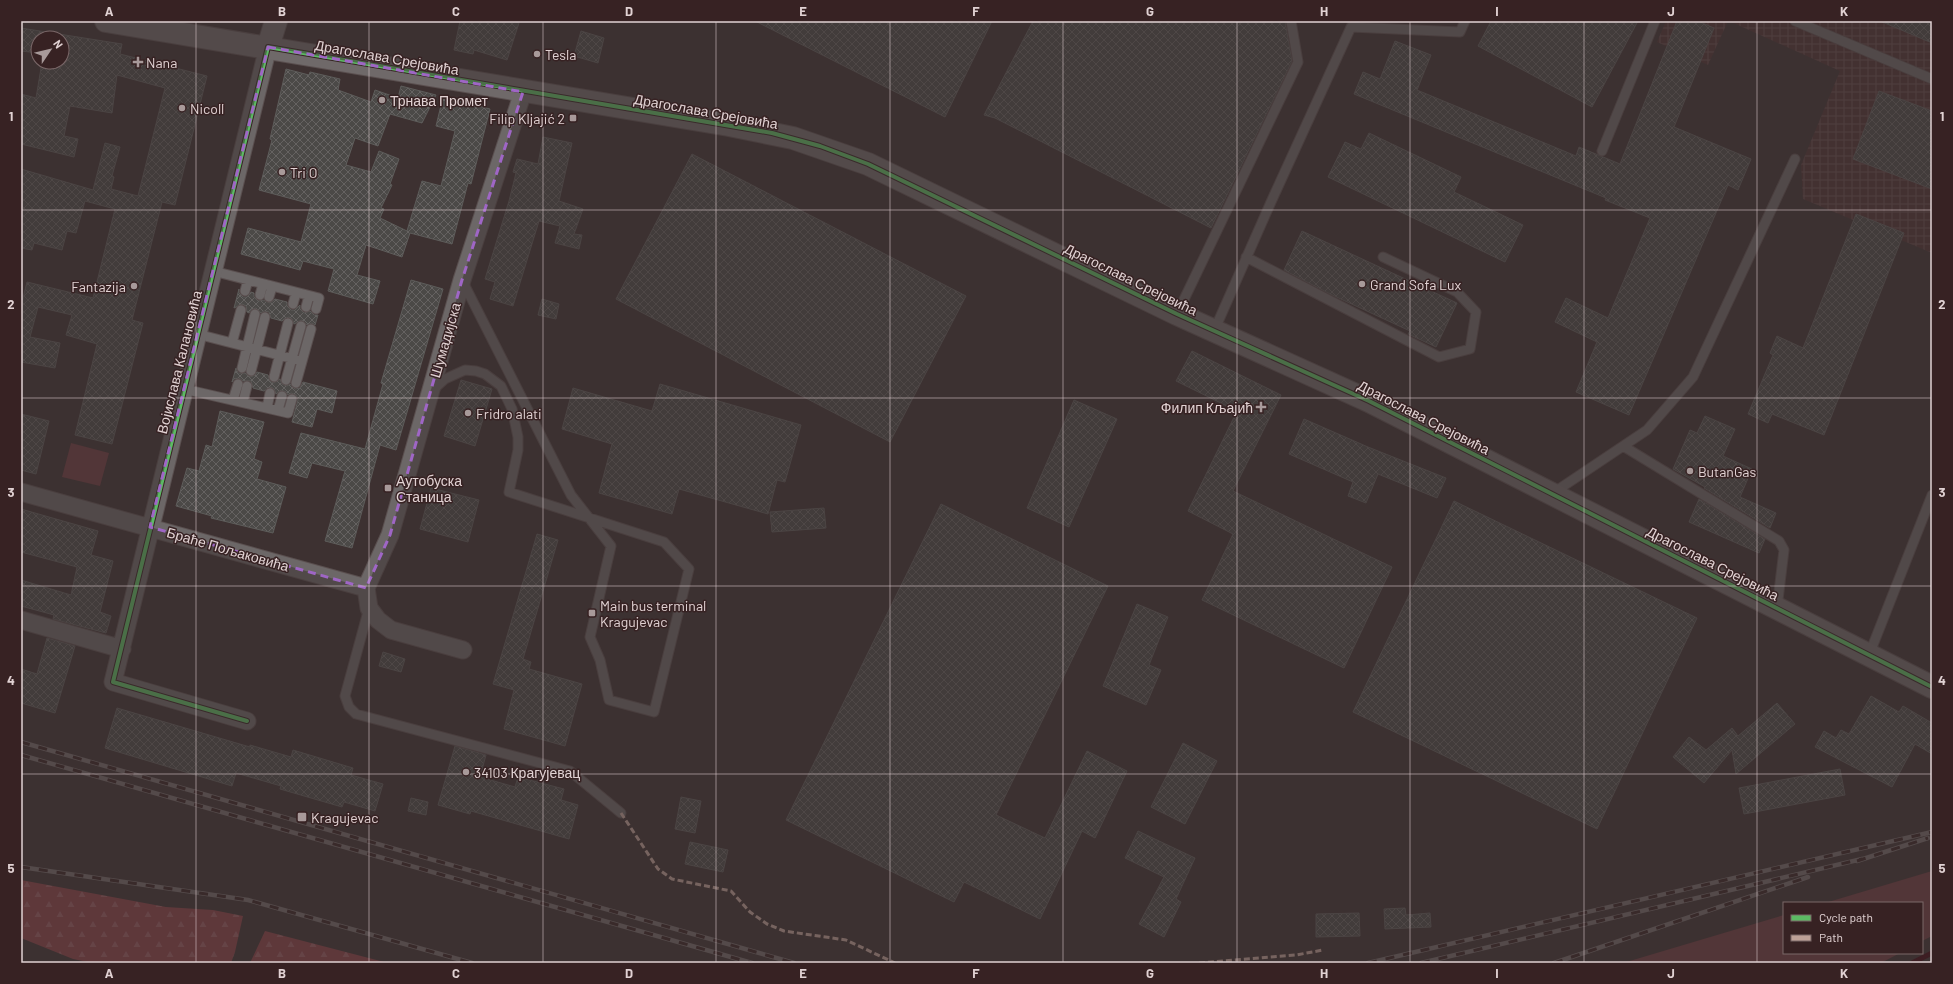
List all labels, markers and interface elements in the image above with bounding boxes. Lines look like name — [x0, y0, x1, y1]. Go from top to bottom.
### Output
text: A — [105, 3, 114, 19]
text: B — [278, 3, 286, 19]
text: C — [452, 3, 460, 19]
text: D — [625, 3, 633, 19]
text: E — [799, 3, 807, 19]
text: F — [972, 3, 980, 19]
text: G — [1146, 3, 1154, 19]
text: H — [1320, 3, 1328, 19]
text: I — [1495, 3, 1499, 19]
text: J — [1667, 3, 1675, 19]
text: K — [1840, 3, 1848, 19]
north arrow — [30, 30, 70, 70]
street label: Драгослава Срејовића — [314, 36, 461, 78]
text: N — [51, 37, 66, 51]
place label: Tesla — [545, 46, 576, 63]
marker: Tesla — [532, 49, 542, 59]
place label: Nana — [146, 54, 177, 71]
marker: Nana — [133, 57, 143, 67]
street label: Драгослава Срејовића — [633, 90, 780, 132]
place label: Трнава Промет — [390, 92, 489, 109]
marker: Трнава Промет — [377, 95, 387, 105]
place label: Nicoll — [190, 100, 224, 117]
marker: Nicoll — [177, 103, 187, 113]
text: 1 — [9, 108, 13, 124]
text: 1 — [1940, 108, 1944, 124]
place label: Filip Kljajić 2 — [489, 110, 565, 127]
marker: Filip Kljajić 2 — [568, 113, 578, 123]
place label: Tri O — [290, 164, 317, 181]
marker: Tri O — [277, 167, 287, 177]
street label: Драгослава Срејовића — [1062, 239, 1200, 319]
place label: Grand Sofa Lux — [1370, 276, 1462, 293]
place label: Fantazija — [71, 278, 126, 295]
marker: Grand Sofa Lux — [1357, 279, 1367, 289]
marker: Fantazija — [129, 281, 139, 291]
street label: Војислава Калановића — [153, 288, 205, 435]
text: 2 — [7, 296, 15, 312]
text: 2 — [1938, 296, 1946, 312]
street label: Шумадијска — [426, 300, 464, 380]
street label: Драгослава Срејовића — [1355, 376, 1493, 458]
place label: Филип Кљајић — [1161, 399, 1253, 416]
marker: Филип Кљајић — [1256, 402, 1266, 412]
place label: Fridro alati — [476, 405, 542, 422]
marker: Fridro alati — [463, 408, 473, 418]
place label: ButanGas — [1698, 463, 1757, 480]
marker: ButanGas — [1685, 466, 1695, 476]
place label: Аутобуска Станица — [396, 472, 462, 505]
marker: Аутобуска Станица — [383, 483, 393, 493]
text: 3 — [7, 484, 15, 500]
text: 3 — [1938, 484, 1946, 500]
street label: Драгослава Срејовића — [1644, 522, 1782, 604]
street label: Браће Пољаковића — [165, 523, 291, 575]
place label: Main bus terminal Kragujevac — [600, 597, 706, 630]
marker: Main bus terminal Kragujevac — [587, 608, 597, 618]
text: 4 — [7, 672, 15, 688]
text: 4 — [1938, 672, 1946, 688]
place label: 34103 Крагујевац — [474, 764, 580, 781]
marker: 34103 Крагујевац — [461, 767, 471, 777]
place label: Kragujevac — [311, 809, 378, 826]
marker: Kragujevac — [296, 811, 308, 823]
text: 5 — [7, 860, 15, 876]
text: 5 — [1938, 860, 1946, 876]
legend — [1783, 902, 1923, 954]
text: Cycle path — [1819, 910, 1873, 924]
text: Path — [1819, 930, 1843, 944]
text: A — [105, 965, 114, 981]
text: B — [278, 965, 286, 981]
text: C — [452, 965, 460, 981]
text: D — [625, 965, 633, 981]
text: E — [799, 965, 807, 981]
text: F — [972, 965, 980, 981]
text: G — [1146, 965, 1154, 981]
text: H — [1320, 965, 1328, 981]
text: I — [1495, 965, 1499, 981]
text: J — [1667, 965, 1675, 981]
text: K — [1840, 965, 1848, 981]

